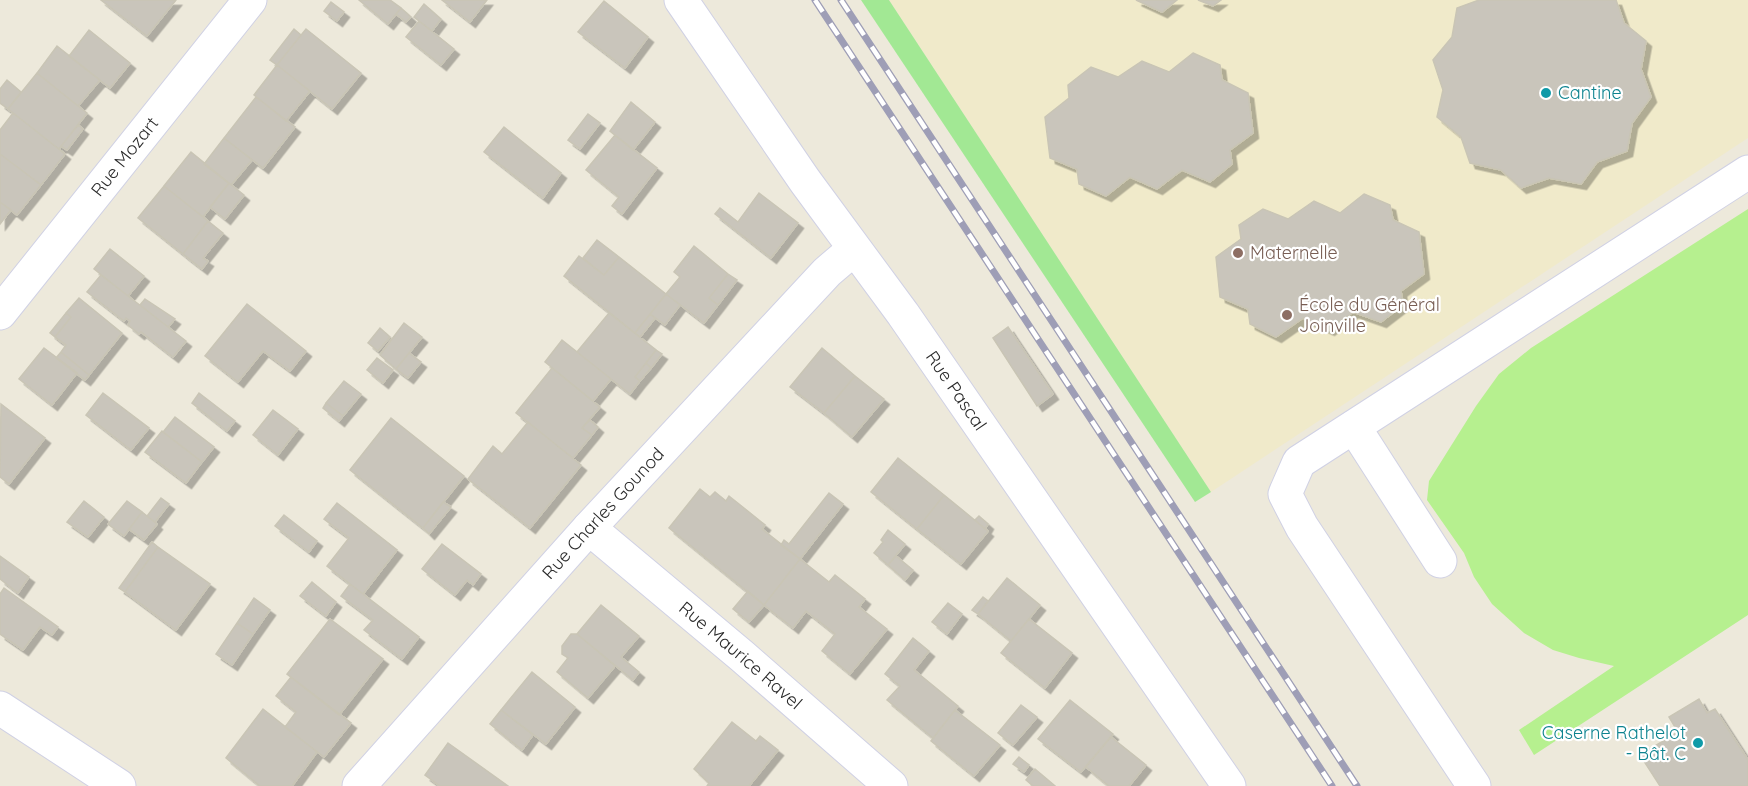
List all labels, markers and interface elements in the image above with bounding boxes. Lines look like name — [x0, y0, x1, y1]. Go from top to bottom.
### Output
place label: Cantine — [1558, 81, 1622, 104]
marker: Cantine — [1539, 86, 1553, 100]
street label: Rue Mozart — [86, 112, 163, 201]
place label: Maternelle — [1250, 241, 1338, 264]
marker: Maternelle — [1231, 246, 1245, 260]
place label: École du Général Joinville — [1299, 293, 1440, 337]
marker: École du Général Joinville — [1280, 308, 1294, 322]
street label: Rue Pascal — [921, 346, 992, 435]
street label: Rue Charles Gounod — [537, 442, 669, 584]
street label: Rue Maurice Ravel — [674, 596, 807, 714]
place label: Caserne Rathelot - Bât. C — [1542, 721, 1686, 765]
marker: Caserne Rathelot - Bât. C — [1691, 736, 1705, 750]

